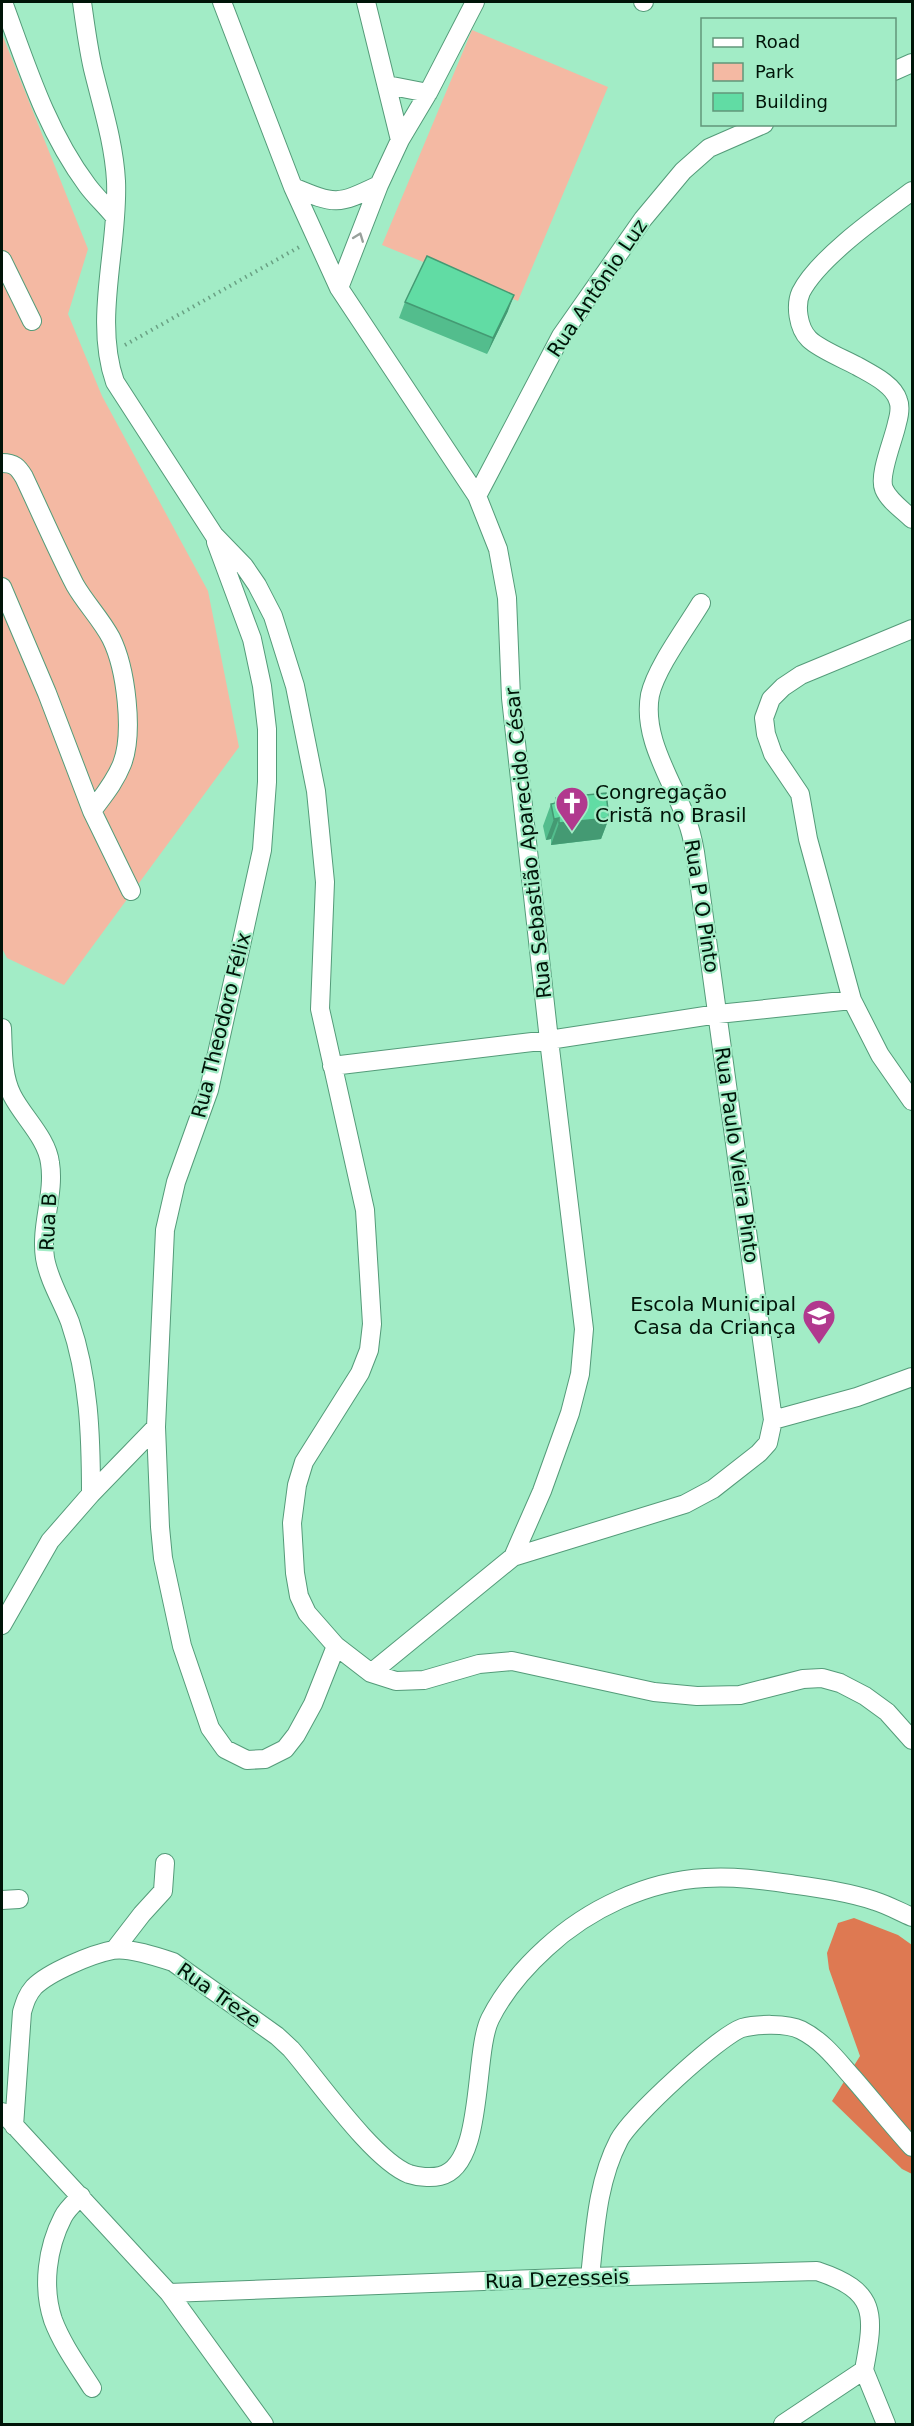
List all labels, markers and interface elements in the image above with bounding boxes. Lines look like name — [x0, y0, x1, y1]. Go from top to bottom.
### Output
legend — [701, 18, 896, 126]
text: Road — [755, 31, 800, 52]
text: Park — [755, 61, 794, 82]
text: Building — [755, 91, 828, 112]
street label: Rua Antônio Luz — [542, 214, 652, 362]
one-way arrow — [352, 232, 364, 243]
street label: Rua Sebastião Aparecido César — [500, 686, 556, 1000]
place label: Congregação Cristã no Brasil — [595, 780, 747, 827]
church icon: Congregação Cristã no Brasil — [554, 785, 590, 832]
street label: Rua P O Pinto — [680, 838, 724, 974]
street label: Rua Theodoro Félix — [186, 929, 256, 1120]
street label: Rua Paulo Vieira Pinto — [710, 1045, 764, 1265]
street label: Rua B — [34, 1192, 62, 1252]
place label: Escola Municipal Casa da Criança — [630, 1292, 796, 1339]
school or university icon: Escola Municipal Casa da Criança — [801, 1298, 837, 1345]
street label: Rua Treze — [173, 1958, 265, 2032]
street label: Rua Dezesseis — [485, 2264, 629, 2294]

